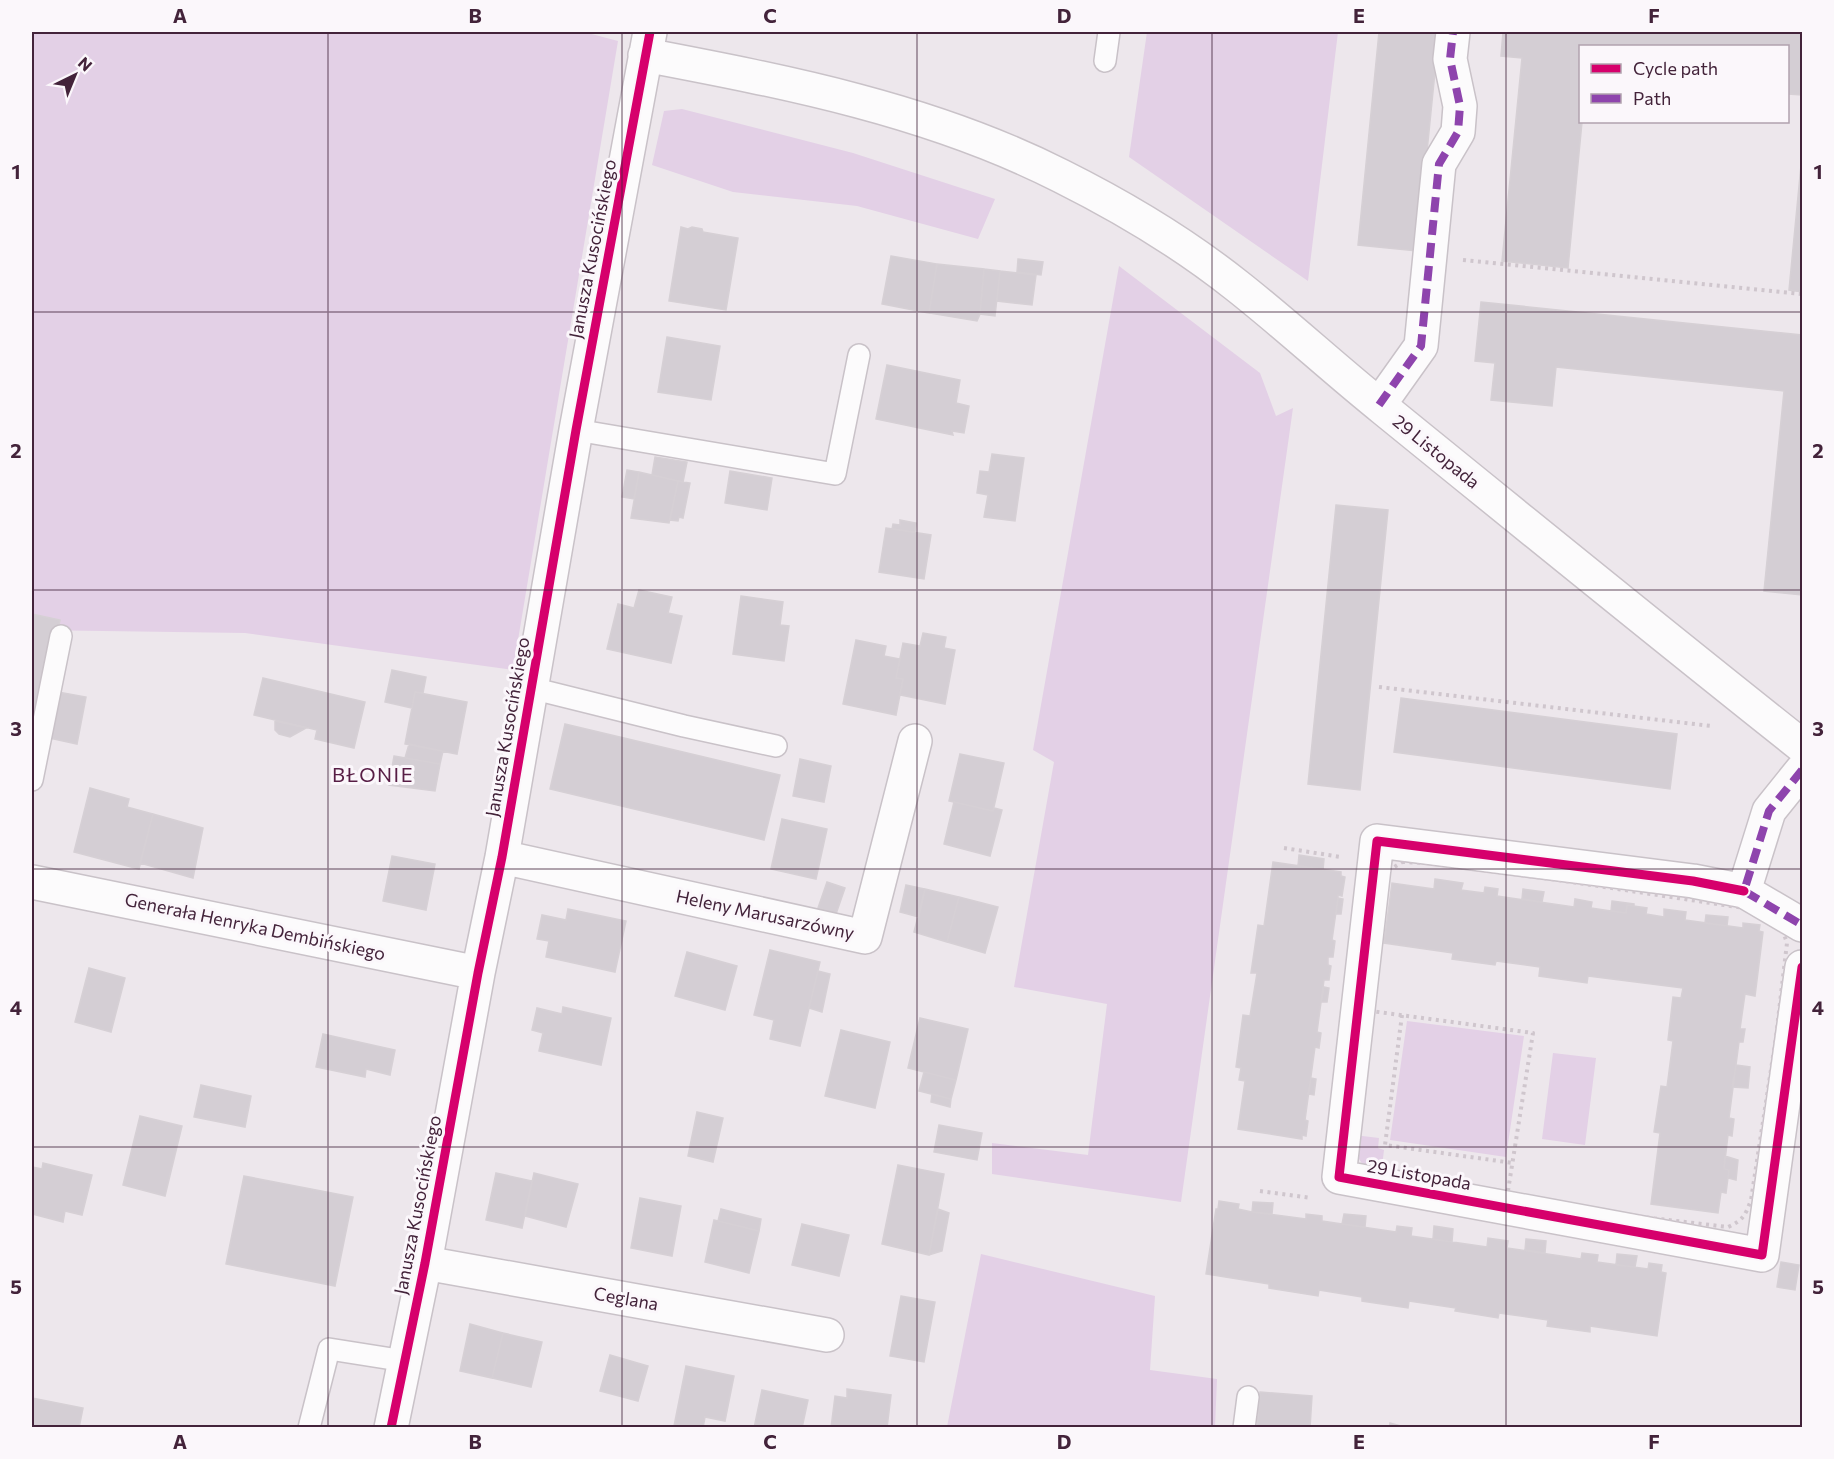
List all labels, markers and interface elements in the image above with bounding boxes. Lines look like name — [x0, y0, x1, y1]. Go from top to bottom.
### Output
text: A — [173, 3, 187, 27]
text: B — [468, 3, 482, 27]
text: C — [763, 3, 777, 27]
text: D — [1057, 3, 1071, 27]
text: E — [1353, 3, 1365, 27]
text: F — [1648, 3, 1660, 27]
north arrow — [45, 45, 105, 105]
legend — [1579, 45, 1789, 123]
text: N — [75, 53, 96, 75]
text: Cycle path — [1633, 57, 1718, 79]
text: Path — [1633, 87, 1671, 109]
street label: Janusza Kusocińskiego — [564, 157, 620, 340]
text: 1 — [11, 159, 21, 183]
text: 1 — [1813, 159, 1823, 183]
street label: 29 Listopada — [1389, 410, 1484, 493]
text: 2 — [10, 438, 22, 462]
text: 2 — [1812, 438, 1824, 462]
street label: Janusza Kusocińskiego — [480, 635, 534, 818]
text: 3 — [10, 716, 22, 740]
text: 3 — [1812, 716, 1824, 740]
district label: BŁONIE — [332, 762, 414, 786]
street label: Heleny Marusarzówny — [674, 884, 856, 944]
street label: Generała Henryka Dembińskiego — [123, 888, 388, 964]
text: 4 — [10, 995, 22, 1019]
text: 4 — [1812, 995, 1824, 1019]
street label: Janusza Kusocińskiego — [389, 1113, 445, 1296]
street label: 29 Listopada — [1365, 1154, 1473, 1194]
text: 5 — [10, 1274, 22, 1298]
text: 5 — [1812, 1274, 1824, 1298]
street label: Ceglana — [592, 1282, 660, 1315]
text: A — [173, 1429, 187, 1453]
text: B — [468, 1429, 482, 1453]
text: C — [763, 1429, 777, 1453]
text: D — [1057, 1429, 1071, 1453]
text: E — [1353, 1429, 1365, 1453]
text: F — [1648, 1429, 1660, 1453]

